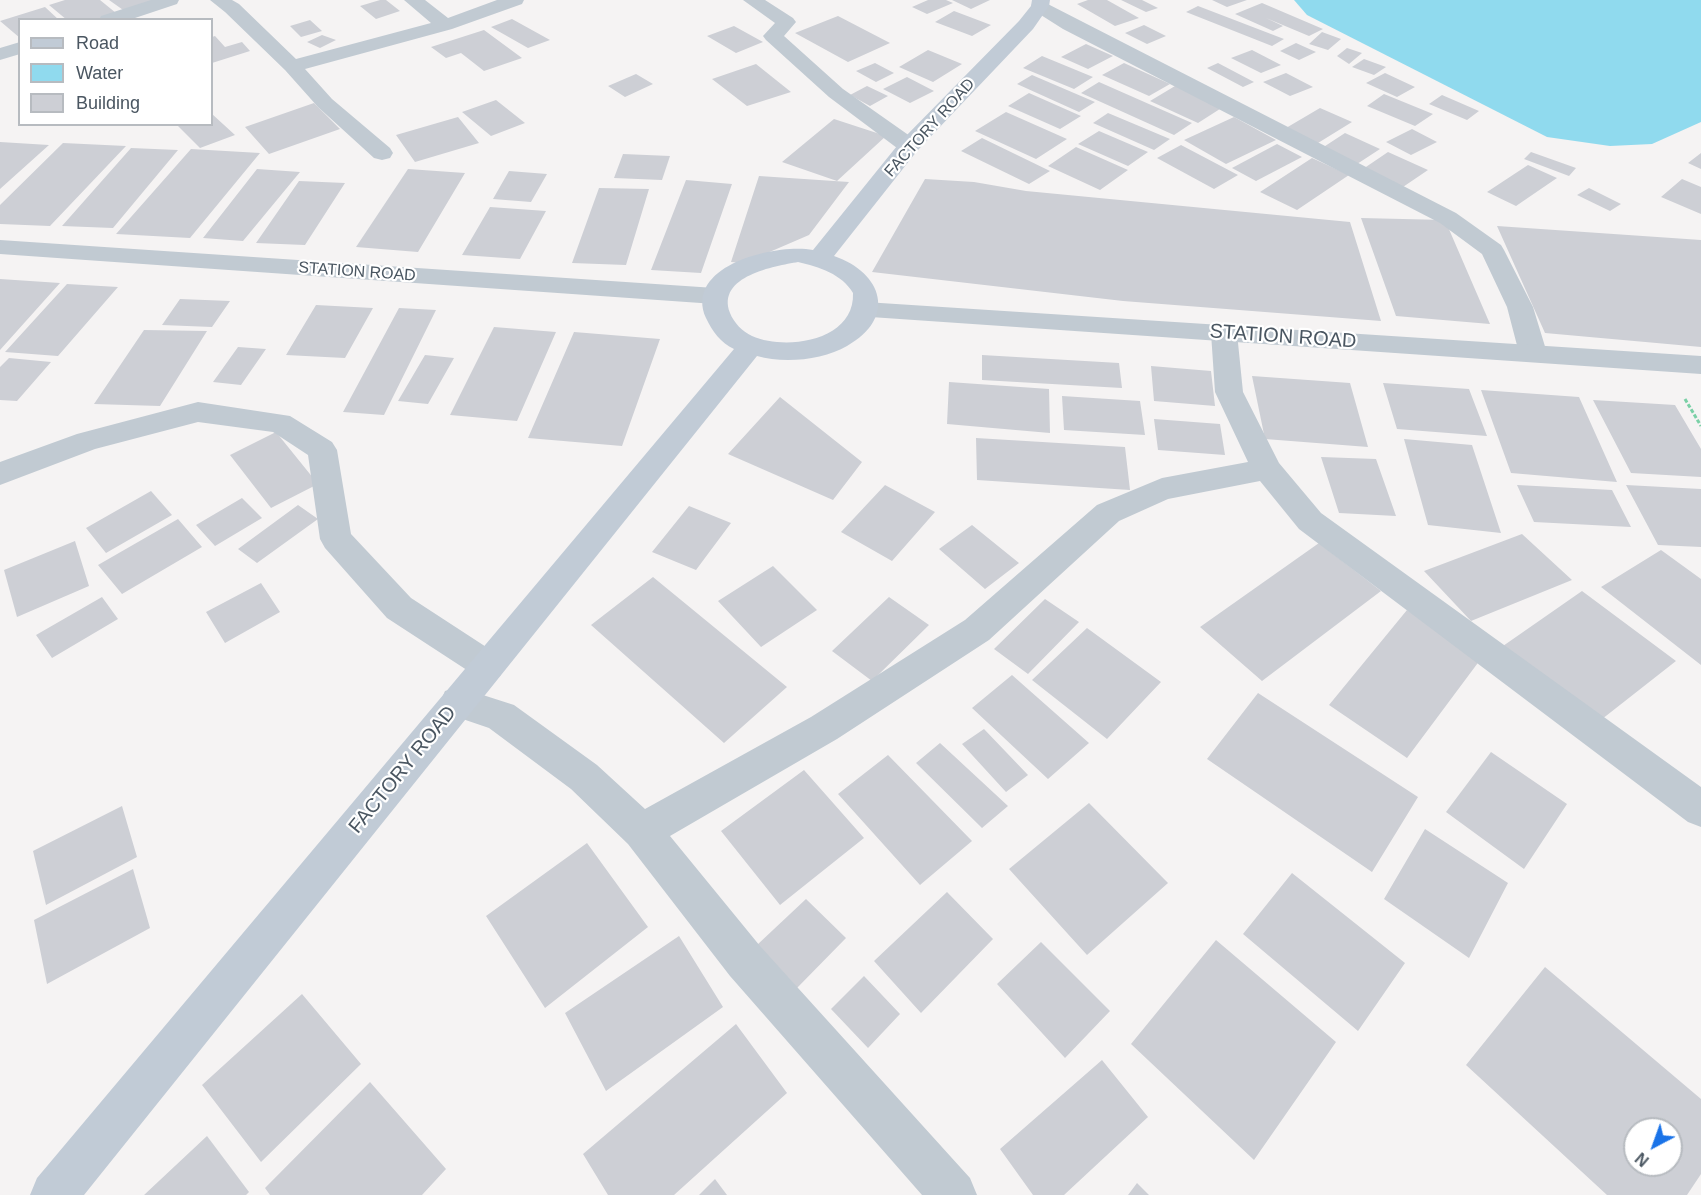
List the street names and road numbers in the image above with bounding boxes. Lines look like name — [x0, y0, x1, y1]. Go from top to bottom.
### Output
street label: FACTORY ROAD — [881, 75, 979, 181]
street label: STATION ROAD — [298, 258, 416, 286]
street label: STATION ROAD — [1209, 320, 1357, 354]
street label: FACTORY ROAD — [344, 701, 462, 839]

